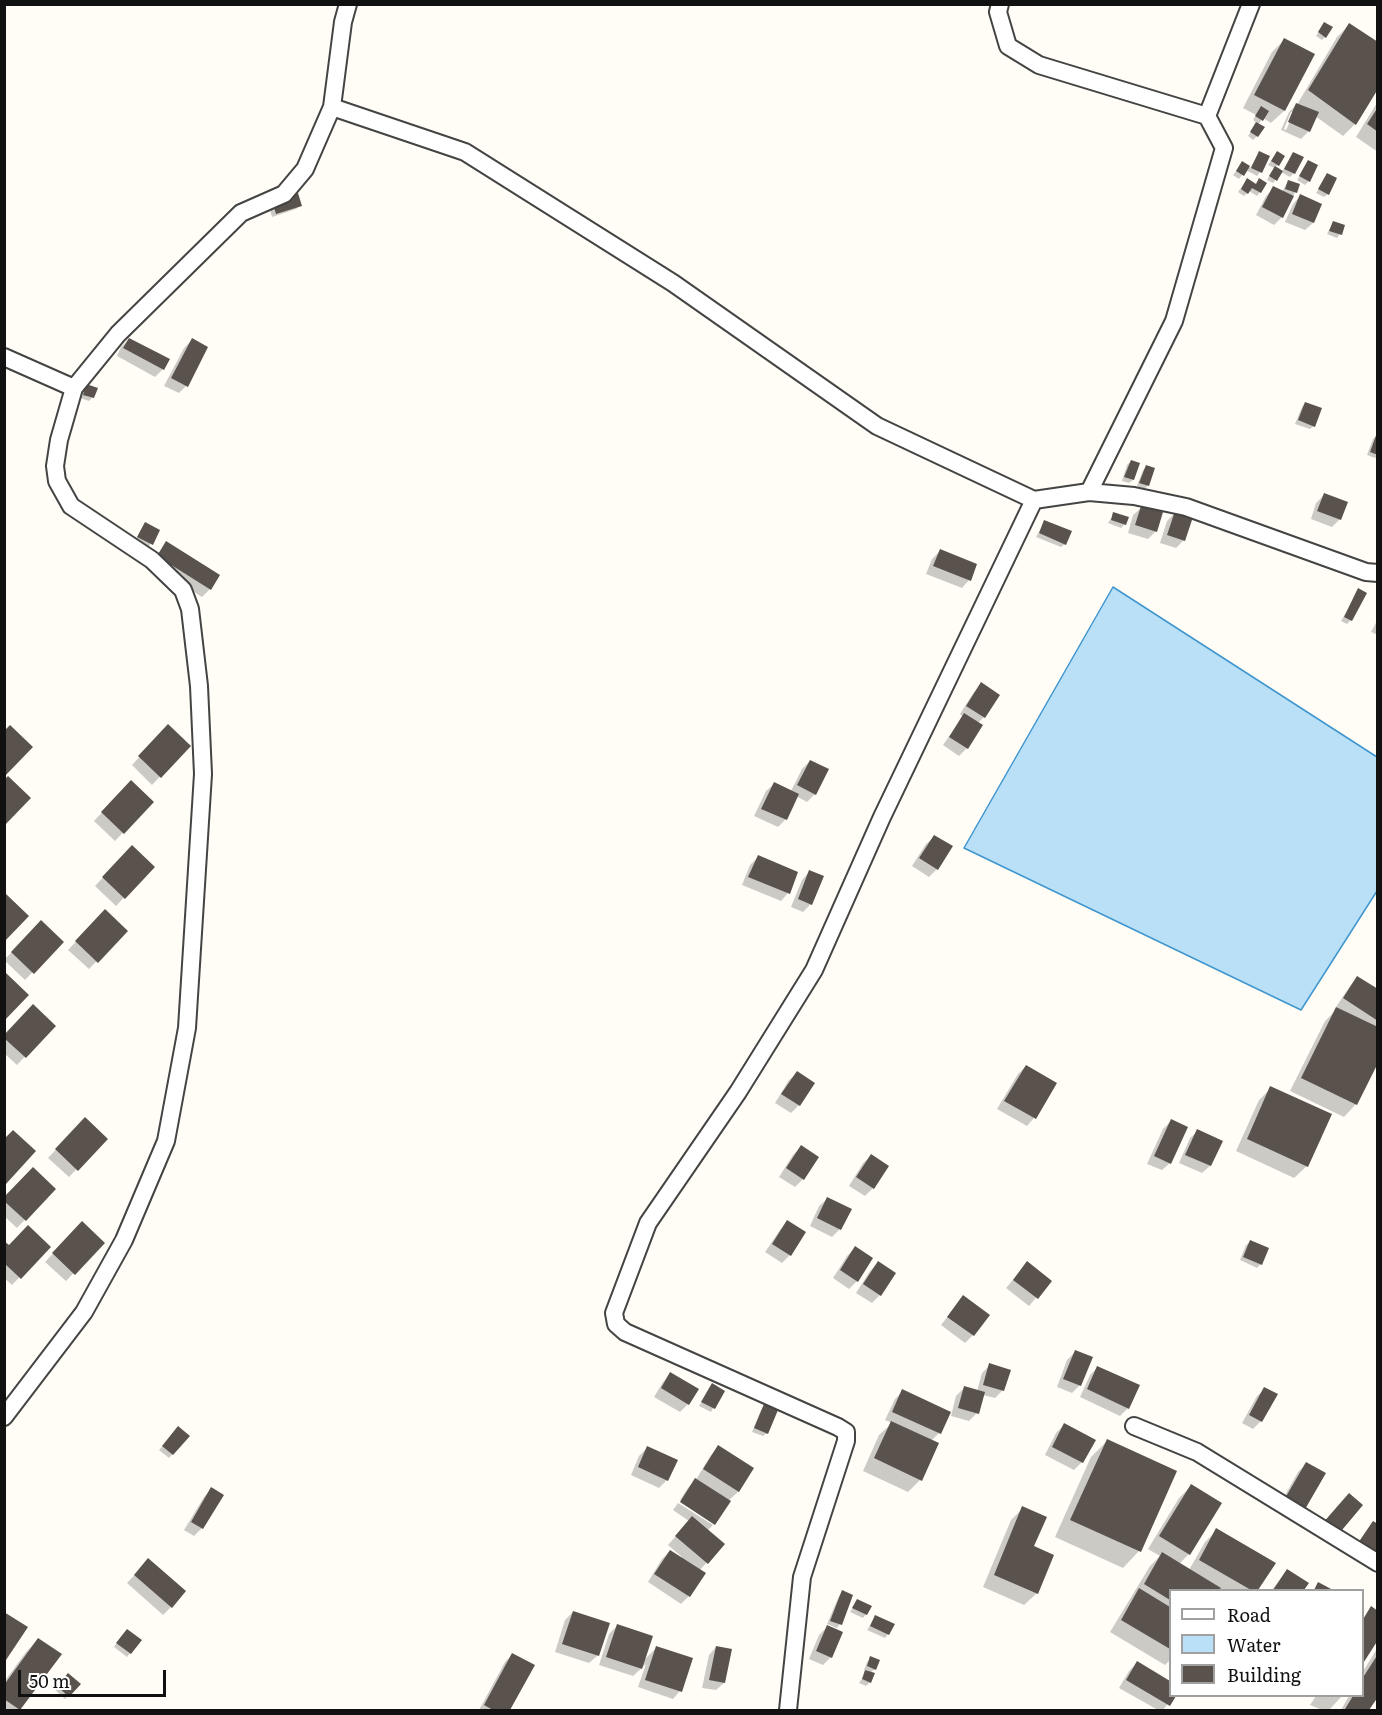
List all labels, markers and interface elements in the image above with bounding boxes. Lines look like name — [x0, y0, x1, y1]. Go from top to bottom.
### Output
legend — [1169, 1589, 1364, 1697]
text: Road — [1227, 1601, 1271, 1628]
text: Water — [1227, 1631, 1280, 1658]
scale bar — [21, 1658, 170, 1696]
text: Building — [1227, 1661, 1301, 1688]
text: 50 m — [29, 1667, 70, 1694]

